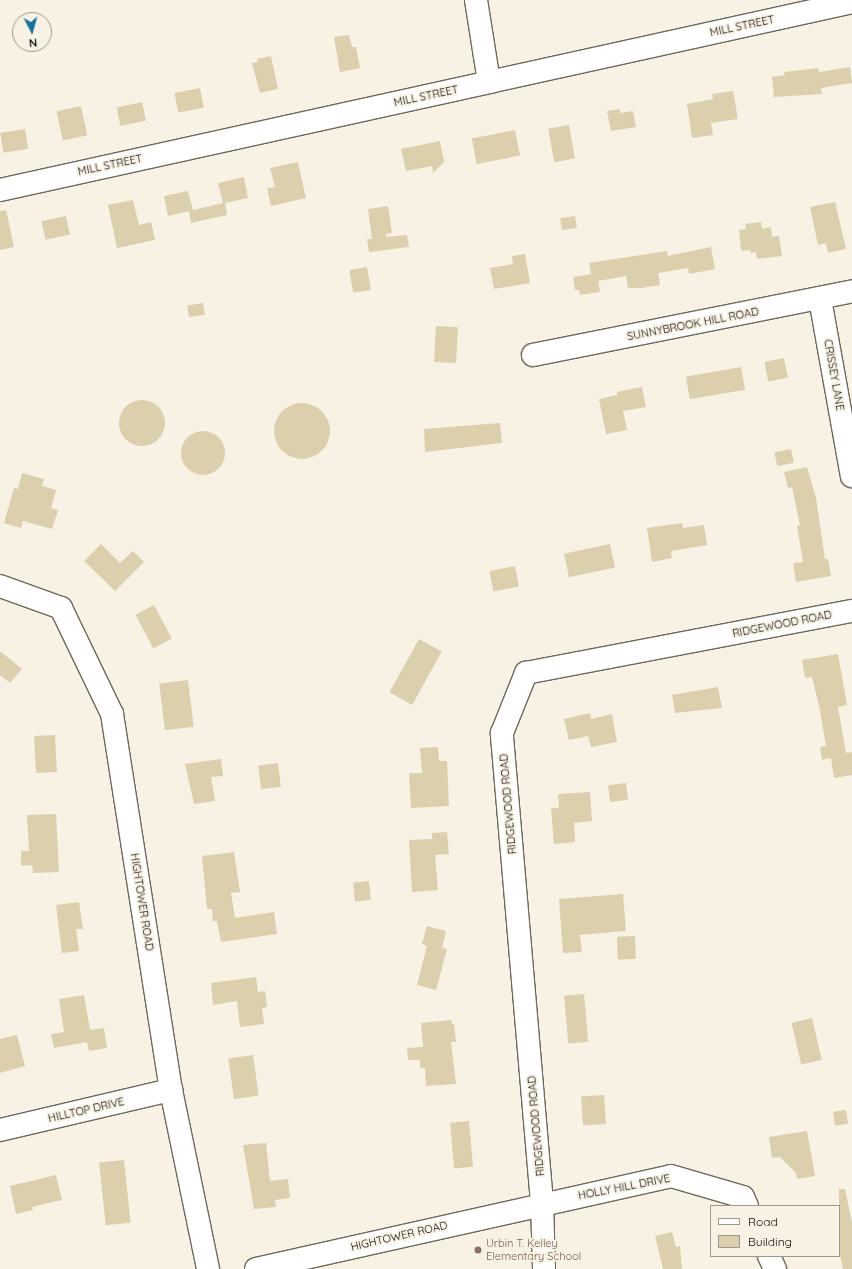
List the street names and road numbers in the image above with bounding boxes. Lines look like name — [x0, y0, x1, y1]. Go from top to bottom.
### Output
street label: MILL STREET — [708, 13, 776, 39]
street label: MILL STREET — [392, 83, 460, 109]
street label: MILL STREET — [76, 152, 144, 178]
street label: SUNNYBROOK HILL ROAD — [626, 305, 760, 343]
street label: CRISSEY LANE — [821, 338, 847, 412]
street label: RIDGEWOOD ROAD — [731, 608, 833, 640]
street label: RIDGEWOOD ROAD — [497, 753, 519, 855]
street label: HIGHTOWER ROAD — [128, 852, 156, 952]
street label: RIDGEWOOD ROAD — [525, 1075, 547, 1177]
street label: HILLTOP DRIVE — [47, 1095, 125, 1125]
street label: HOLLY HILL DRIVE — [577, 1172, 671, 1202]
street label: HIGHTOWER ROAD — [349, 1218, 449, 1254]

